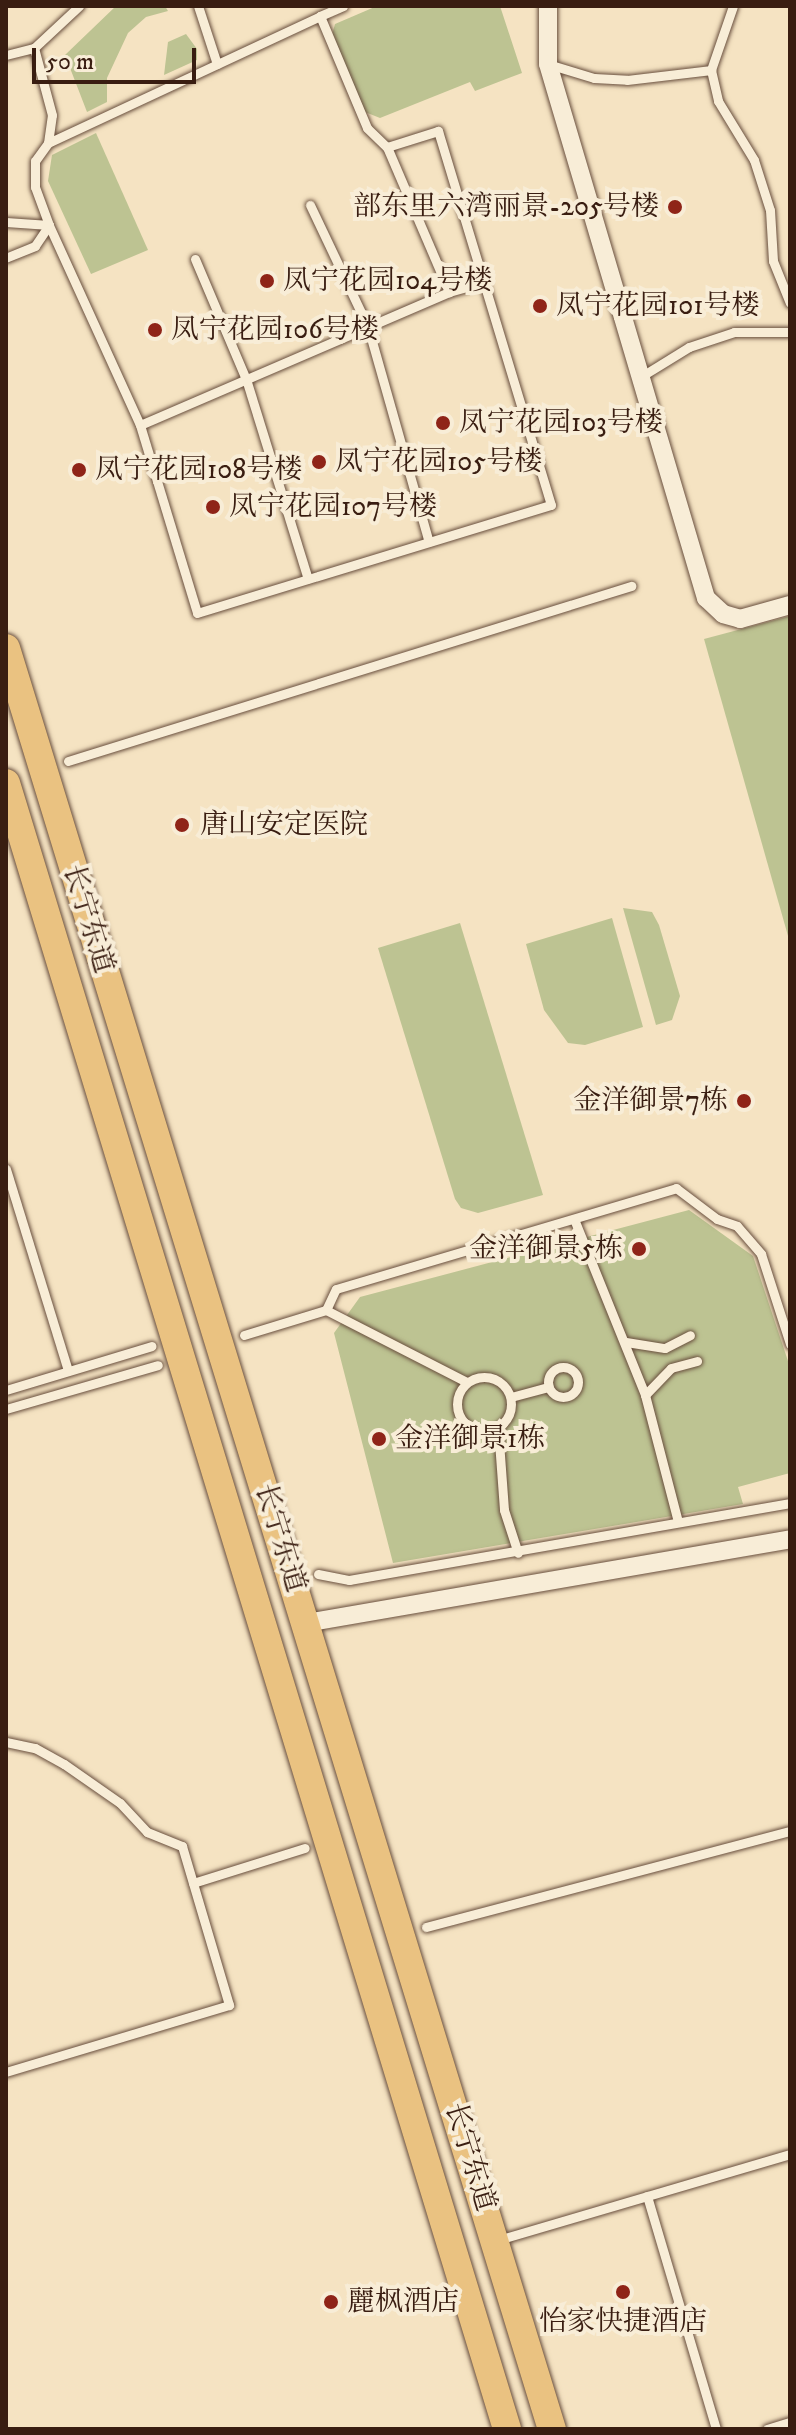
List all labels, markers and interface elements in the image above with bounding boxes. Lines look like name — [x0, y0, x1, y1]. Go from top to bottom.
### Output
scale bar — [36, 32, 200, 82]
text: 50 m — [46, 47, 94, 77]
place label: 部东里六湾丽景-205号楼 — [353, 190, 659, 224]
marker: 部东里六湾丽景-205号楼 — [666, 198, 684, 216]
place label: 凤宁花园104号楼 — [283, 264, 492, 298]
marker: 凤宁花园104号楼 — [258, 272, 276, 290]
place label: 凤宁花园101号楼 — [556, 289, 759, 323]
marker: 凤宁花园101号楼 — [531, 297, 549, 315]
place label: 凤宁花园106号楼 — [171, 313, 379, 347]
marker: 凤宁花园106号楼 — [146, 321, 164, 339]
place label: 凤宁花园103号楼 — [459, 406, 663, 440]
marker: 凤宁花园103号楼 — [434, 414, 452, 432]
place label: 凤宁花园105号楼 — [335, 445, 542, 479]
place label: 凤宁花园108号楼 — [95, 453, 302, 487]
marker: 凤宁花园105号楼 — [310, 453, 328, 471]
marker: 凤宁花园108号楼 — [70, 461, 88, 479]
place label: 凤宁花园107号楼 — [229, 490, 437, 524]
marker: 凤宁花园107号楼 — [204, 498, 222, 516]
place label: 唐山安定医院 — [200, 808, 368, 842]
marker: 唐山安定医院 — [171, 814, 193, 836]
street label: 长宁东道 — [56, 861, 120, 977]
place label: 金洋御景7栋 — [573, 1084, 728, 1118]
marker: 金洋御景7栋 — [735, 1092, 753, 1110]
place label: 金洋御景5栋 — [469, 1232, 623, 1266]
marker: 金洋御景5栋 — [630, 1240, 648, 1258]
place label: 金洋御景1栋 — [395, 1422, 545, 1456]
marker: 金洋御景1栋 — [370, 1430, 388, 1448]
street label: 长宁东道 — [248, 1480, 312, 1596]
street label: 长宁东道 — [438, 2099, 502, 2215]
marker: 怡家快捷酒店 — [614, 2283, 632, 2301]
place label: 麗枫酒店 — [347, 2285, 459, 2319]
marker: 麗枫酒店 — [322, 2293, 340, 2311]
place label: 怡家快捷酒店 — [539, 2305, 707, 2339]

